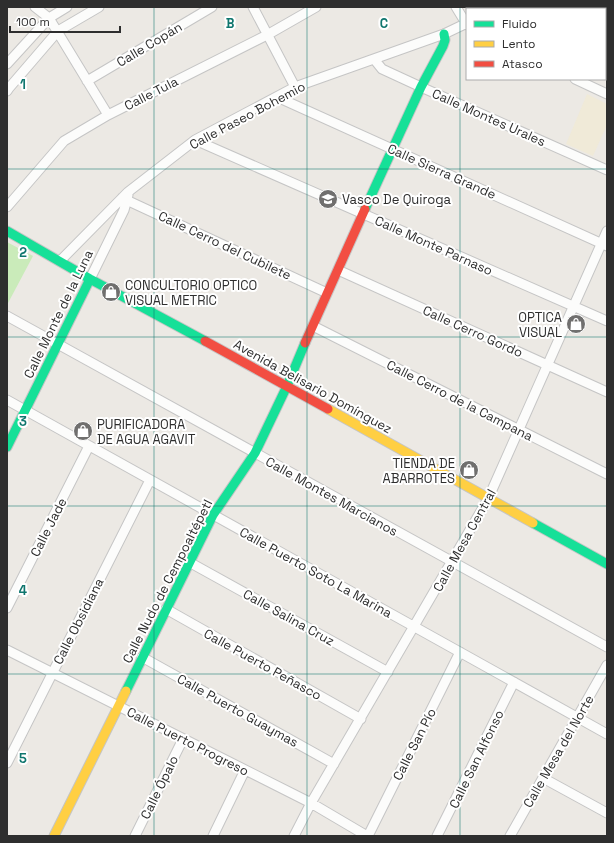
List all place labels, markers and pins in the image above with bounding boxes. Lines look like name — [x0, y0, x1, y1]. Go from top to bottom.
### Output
school or university icon: Vasco De Quiroga — [317, 188, 339, 210]
place label: Vasco De Quiroga — [342, 191, 452, 208]
place label: CONCULTORIO OPTICO VISUAL METRIC — [125, 277, 257, 309]
shop icon: CONCULTORIO OPTICO VISUAL METRIC — [100, 281, 122, 303]
place label: OPTICA VISUAL — [518, 309, 562, 341]
shop icon: OPTICA VISUAL — [565, 313, 587, 335]
place label: PURIFICADORA DE AGUA AGAVIT — [97, 416, 196, 448]
shop icon: PURIFICADORA DE AGUA AGAVIT — [72, 420, 94, 442]
place label: TIENDA DE ABARROTES — [382, 455, 455, 487]
shop icon: TIENDA DE ABARROTES — [458, 459, 480, 481]

